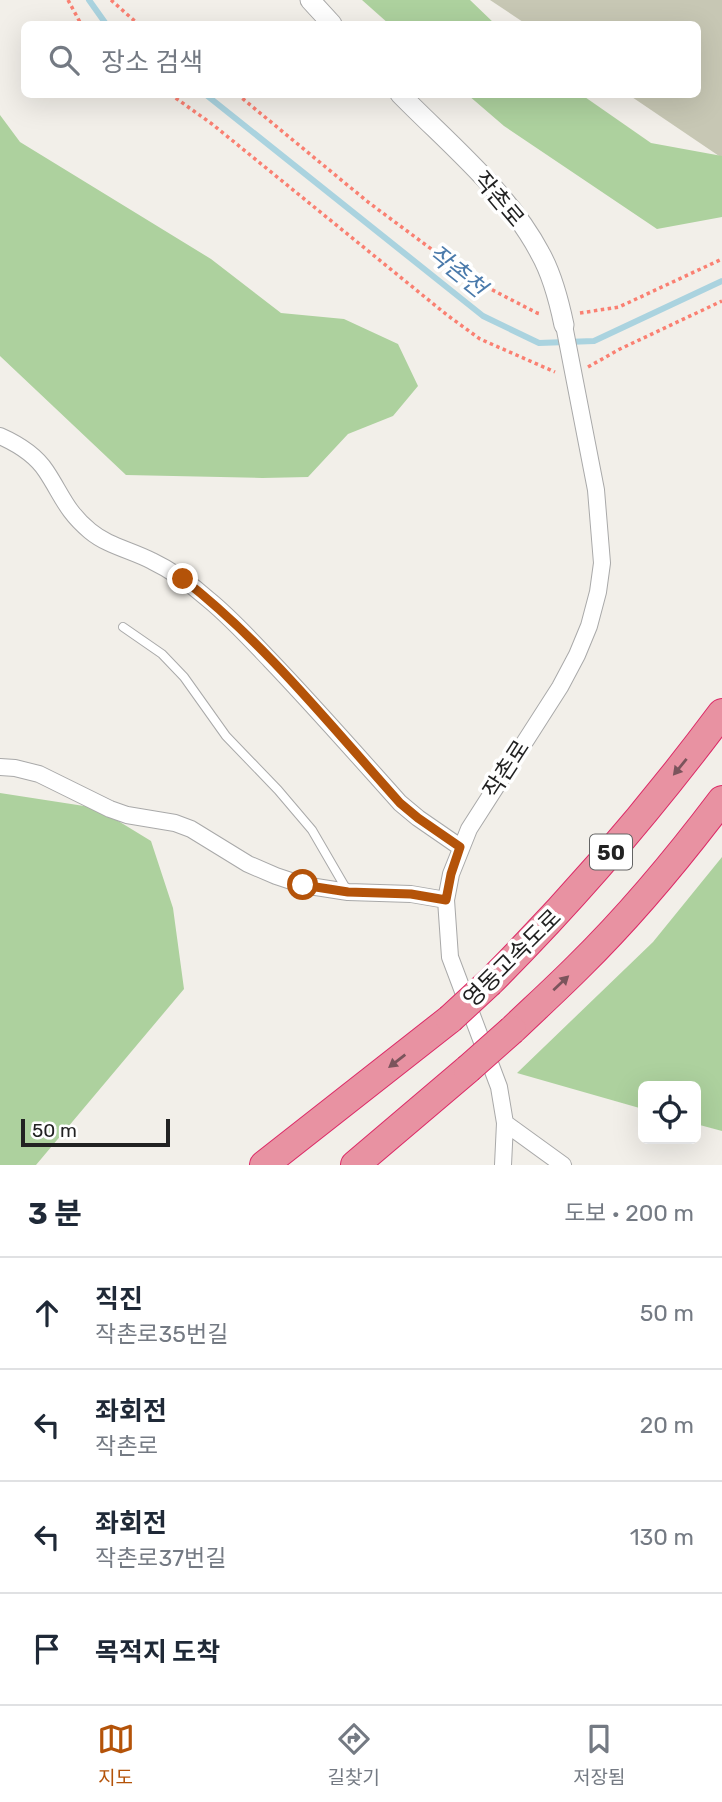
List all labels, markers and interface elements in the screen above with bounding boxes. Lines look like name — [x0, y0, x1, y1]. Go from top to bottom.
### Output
search box — [21, 21, 701, 98]
icon: search — [45, 41, 83, 79]
text: 장소 검색 — [101, 47, 203, 78]
street label: 작촌로 — [468, 166, 530, 232]
water label: 작촌천 — [422, 239, 494, 305]
route end — [167, 563, 198, 594]
street label: 작촌로 — [477, 735, 535, 803]
one-way arrow — [673, 758, 688, 776]
road number: 50 — [590, 834, 632, 870]
route start — [287, 869, 318, 900]
street label: 영동고속도로 — [457, 903, 567, 1013]
one-way arrow — [552, 975, 570, 991]
one-way arrow — [388, 1053, 406, 1068]
map controls — [638, 1081, 701, 1144]
button: locate — [638, 1081, 701, 1144]
scale bar — [21, 1116, 170, 1148]
text: 50 m — [32, 1119, 77, 1142]
text: 3 분 — [28, 1196, 82, 1232]
text: 도보 · 200 m — [564, 1199, 694, 1227]
text: 직진 — [95, 1284, 143, 1315]
icon: ahead — [28, 1294, 66, 1332]
text: 50 m — [640, 1299, 694, 1327]
text: 작촌로35번길 — [95, 1320, 228, 1348]
text: 좌회전 — [95, 1396, 167, 1427]
icon: left — [28, 1406, 66, 1444]
text: 20 m — [640, 1411, 694, 1439]
text: 작촌로 — [95, 1432, 158, 1460]
text: 좌회전 — [95, 1508, 167, 1539]
icon: left — [28, 1518, 66, 1556]
text: 130 m — [630, 1523, 694, 1551]
text: 작촌로37번길 — [95, 1544, 226, 1572]
icon: arrive — [28, 1630, 66, 1668]
text: 목적지 도착 — [95, 1637, 220, 1668]
tab: 지도 — [97, 1720, 135, 1789]
tab: 길찾기 — [328, 1720, 380, 1789]
tab: 저장됨 — [573, 1720, 625, 1789]

